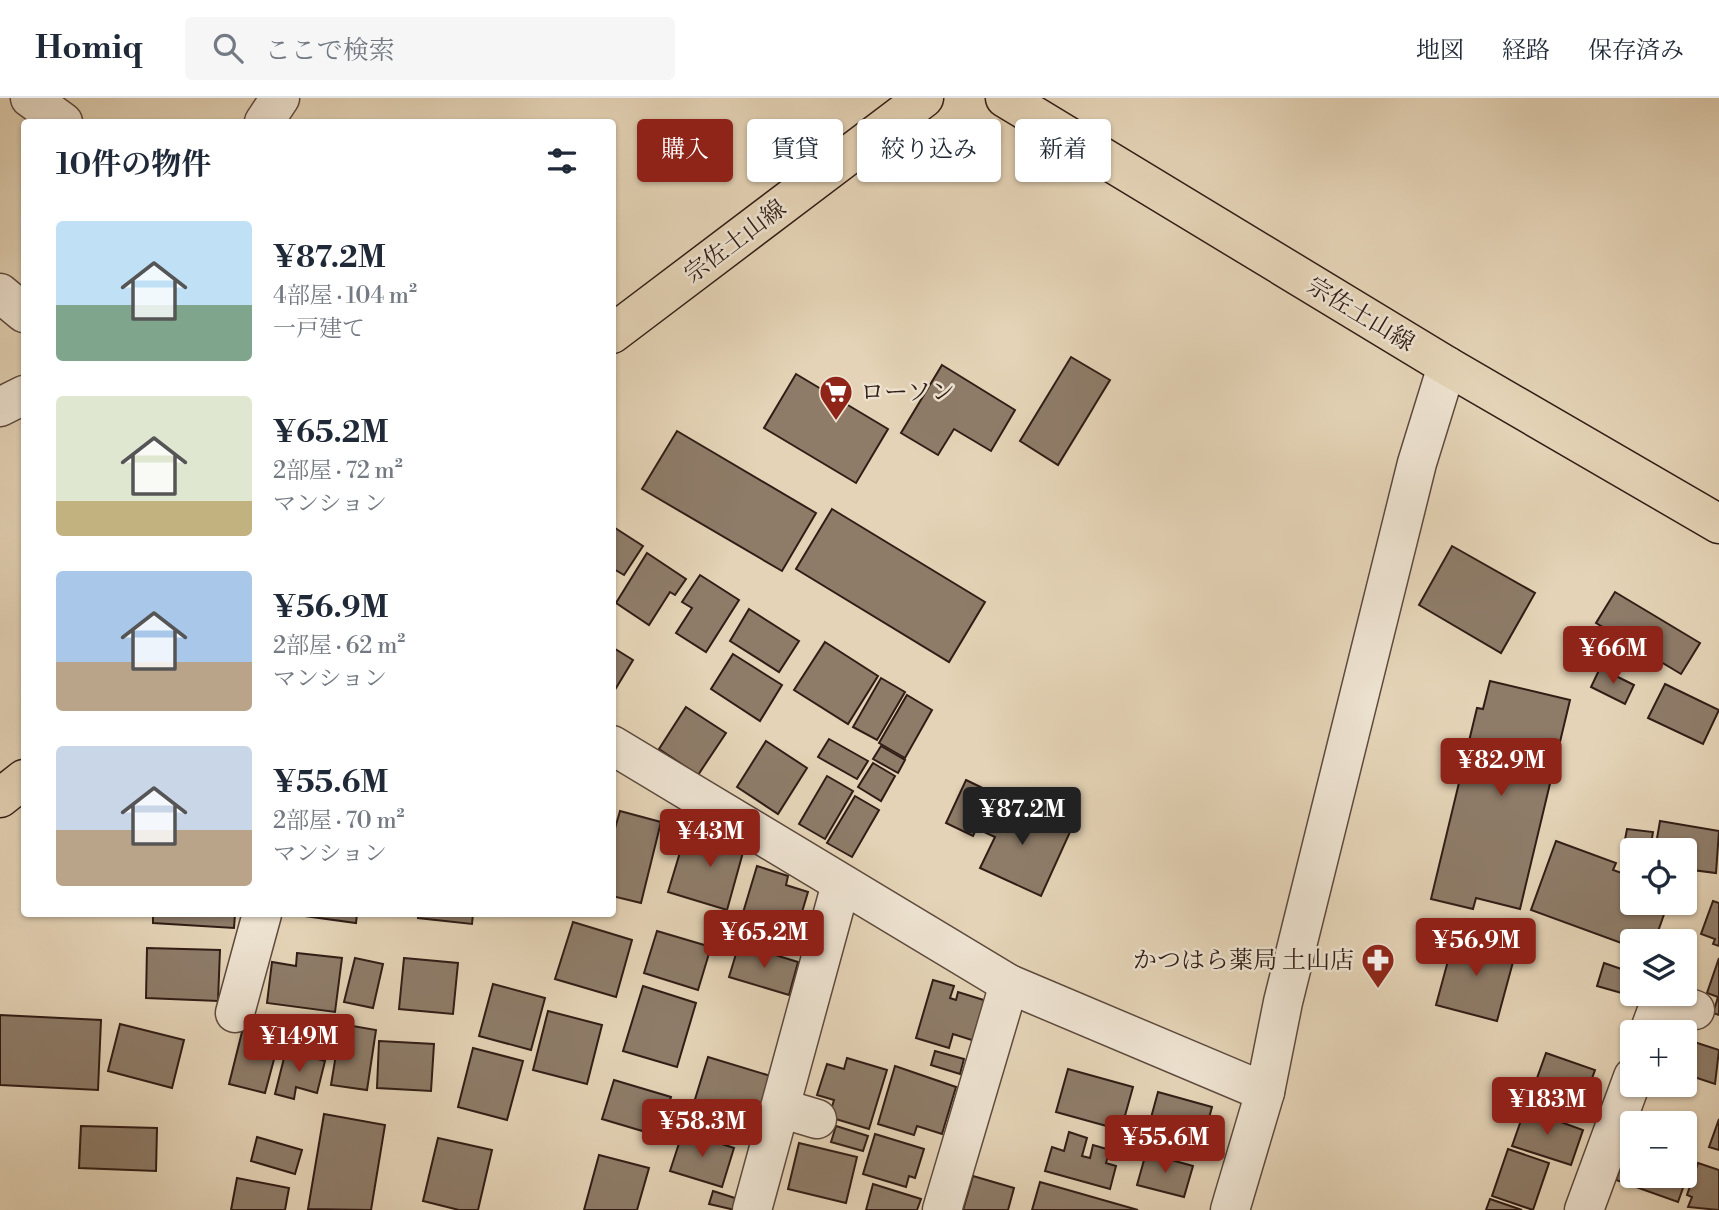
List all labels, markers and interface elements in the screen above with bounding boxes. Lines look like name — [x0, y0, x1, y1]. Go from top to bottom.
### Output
search box — [185, 17, 675, 80]
text: Homiq — [35, 28, 143, 69]
icon: search — [209, 29, 247, 67]
text: ここで検索 — [265, 35, 395, 67]
text: 地図 — [1416, 36, 1464, 66]
text: 経路 — [1502, 36, 1550, 66]
text: 保存済み — [1588, 36, 1684, 66]
chip: 購入 — [637, 119, 733, 182]
chip: 賃貸 — [747, 119, 843, 182]
chip: 絞り込み — [857, 119, 1001, 182]
chip: 新着 — [1015, 119, 1111, 182]
icon: filters — [543, 142, 581, 180]
text: 10件の物件 — [56, 146, 211, 184]
street label: 宗佐土山線 — [679, 194, 793, 290]
text: ¥87.2M — [273, 239, 386, 277]
icon: home — [112, 249, 196, 333]
street label: 宗佐土山線 — [1301, 271, 1420, 359]
text: 4部屋 · 104 m² — [273, 282, 417, 310]
text: 一戸建て — [273, 315, 365, 343]
supermarket icon: ローソン — [817, 373, 855, 422]
place label: ローソン — [860, 378, 955, 408]
text: ¥65.2M — [273, 414, 388, 452]
icon: home — [112, 424, 196, 508]
text: 2部屋 · 72 m² — [273, 457, 403, 485]
text: マンション — [273, 490, 387, 518]
text: ¥56.9M — [273, 589, 388, 627]
icon: home — [112, 599, 196, 683]
pin: ¥66M — [1572, 626, 1654, 686]
text: 2部屋 · 62 m² — [273, 632, 405, 660]
text: ¥66M — [1579, 635, 1647, 663]
text: マンション — [273, 665, 387, 693]
pin: ¥82.9M — [1444, 738, 1558, 798]
text: ¥82.9M — [1457, 747, 1545, 775]
text: ¥55.6M — [273, 764, 388, 802]
icon: home — [112, 774, 196, 858]
pin: ¥87.2M — [965, 788, 1079, 847]
text: ¥87.2M — [979, 796, 1065, 824]
text: 2部屋 · 70 m² — [273, 807, 405, 835]
pin: ¥43M — [669, 810, 751, 869]
text: ¥43M — [676, 818, 744, 846]
map controls — [1620, 838, 1697, 1188]
button: locate — [1620, 838, 1697, 915]
text: マンション — [273, 840, 387, 868]
pin: ¥65.2M — [707, 910, 821, 970]
pin: ¥56.9M — [1419, 918, 1533, 978]
text: ¥65.2M — [720, 919, 808, 947]
text: ¥56.9M — [1432, 927, 1520, 955]
button: layers — [1620, 929, 1697, 1006]
pharmacy icon: かつはら薬局 土山店 — [1359, 941, 1397, 990]
place label: かつはら薬局 土山店 — [1133, 946, 1354, 976]
pin: ¥149M — [250, 1014, 348, 1074]
button: + — [1620, 1020, 1697, 1097]
text: ¥149M — [260, 1023, 338, 1051]
pin: ¥183M — [1498, 1077, 1596, 1137]
text: ¥183M — [1508, 1086, 1586, 1114]
pin: ¥58.3M — [645, 1100, 759, 1159]
text: ¥58.3M — [658, 1108, 746, 1136]
button: − — [1620, 1111, 1697, 1188]
pin: ¥55.6M — [1108, 1116, 1222, 1175]
text: ¥55.6M — [1121, 1124, 1209, 1152]

